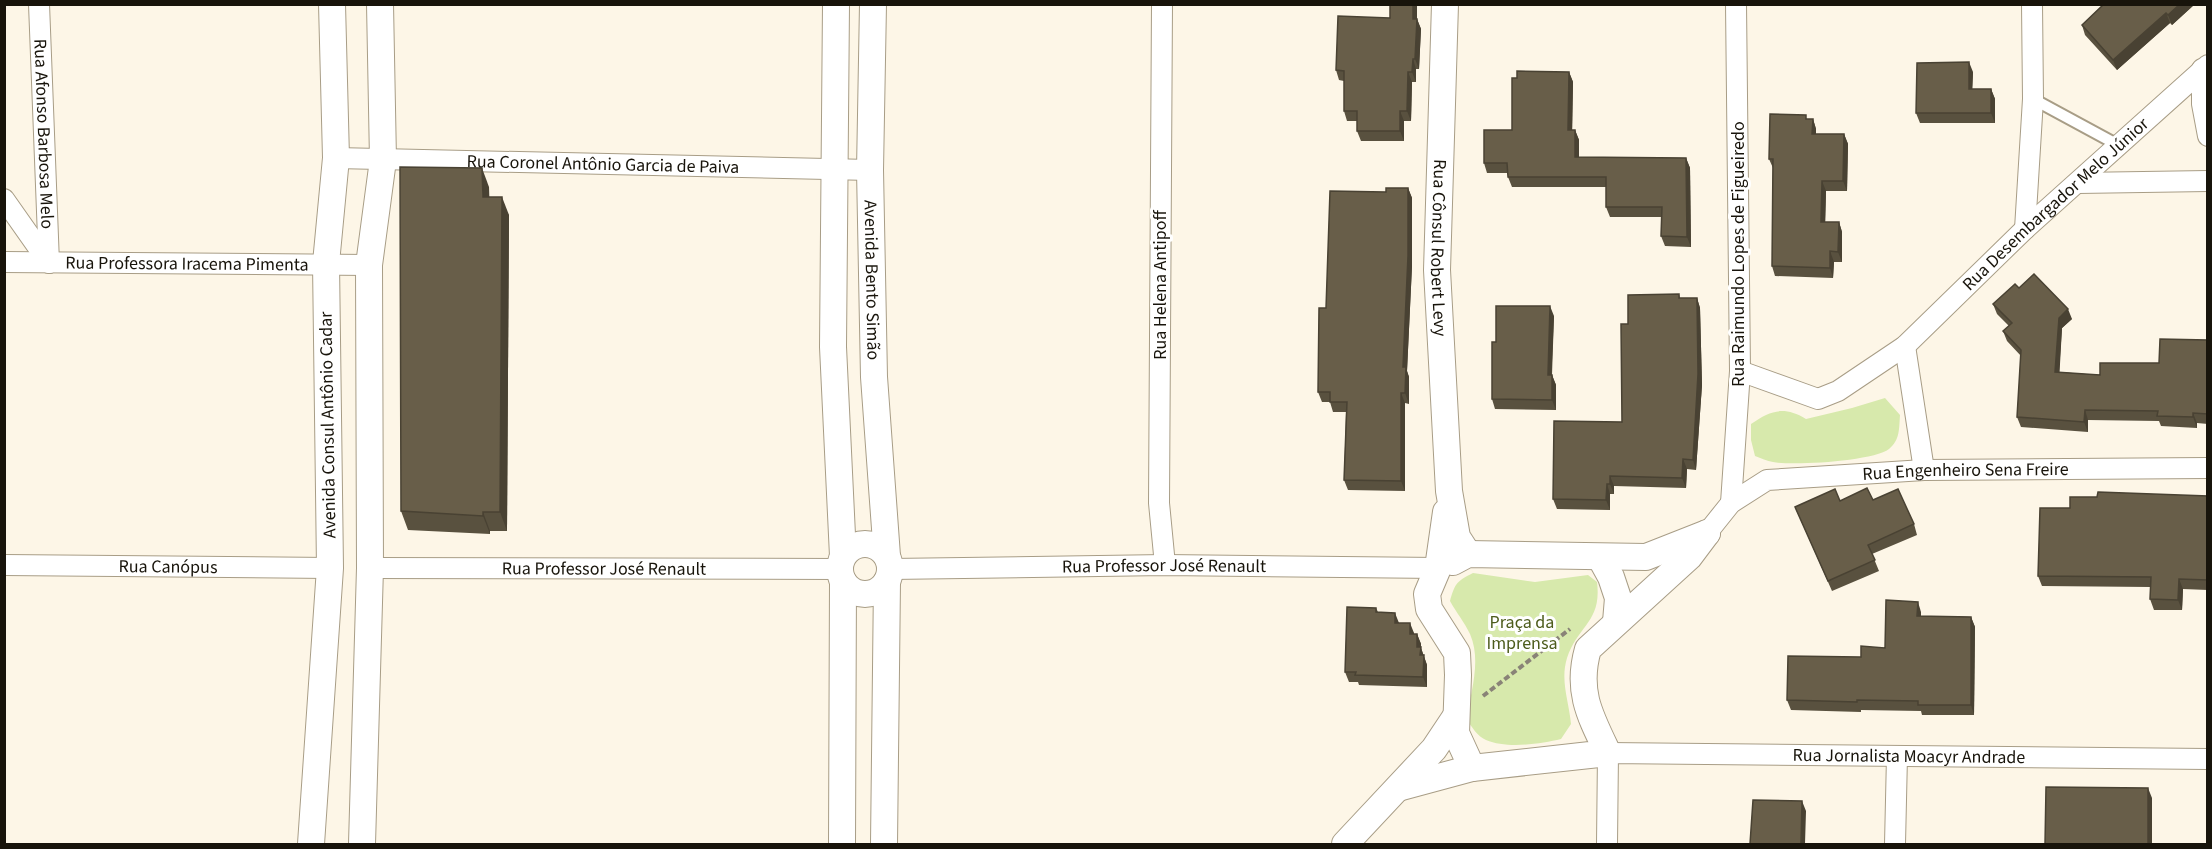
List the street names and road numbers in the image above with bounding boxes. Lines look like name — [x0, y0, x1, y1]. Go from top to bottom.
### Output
street label: Rua Afonso Barbosa Melo — [28, 38, 60, 229]
street label: Rua Desembargador Melo Júnior — [1957, 111, 2154, 296]
street label: Rua Raimundo Lopes de Figueiredo — [1726, 121, 1751, 387]
street label: Rua Coronel Antônio Garcia de Paiva — [466, 148, 740, 180]
street label: Rua Cônsul Robert Levy — [1424, 159, 1453, 338]
street label: Avenida Bento Simão — [858, 200, 886, 360]
street label: Rua Helena Antipoff — [1148, 210, 1173, 360]
street label: Rua Professora Iracema Pimenta — [65, 250, 309, 277]
street label: Avenida Consul Antônio Cadar — [314, 311, 342, 539]
street label: Rua Engenheiro Sena Freire — [1862, 456, 2069, 486]
street label: Rua Professor José Renault — [1062, 552, 1266, 579]
street label: Rua Canópus — [118, 554, 218, 579]
street label: Rua Professor José Renault — [502, 556, 706, 581]
street label: Rua Jornalista Moacyr Andrade — [1793, 742, 2026, 770]

